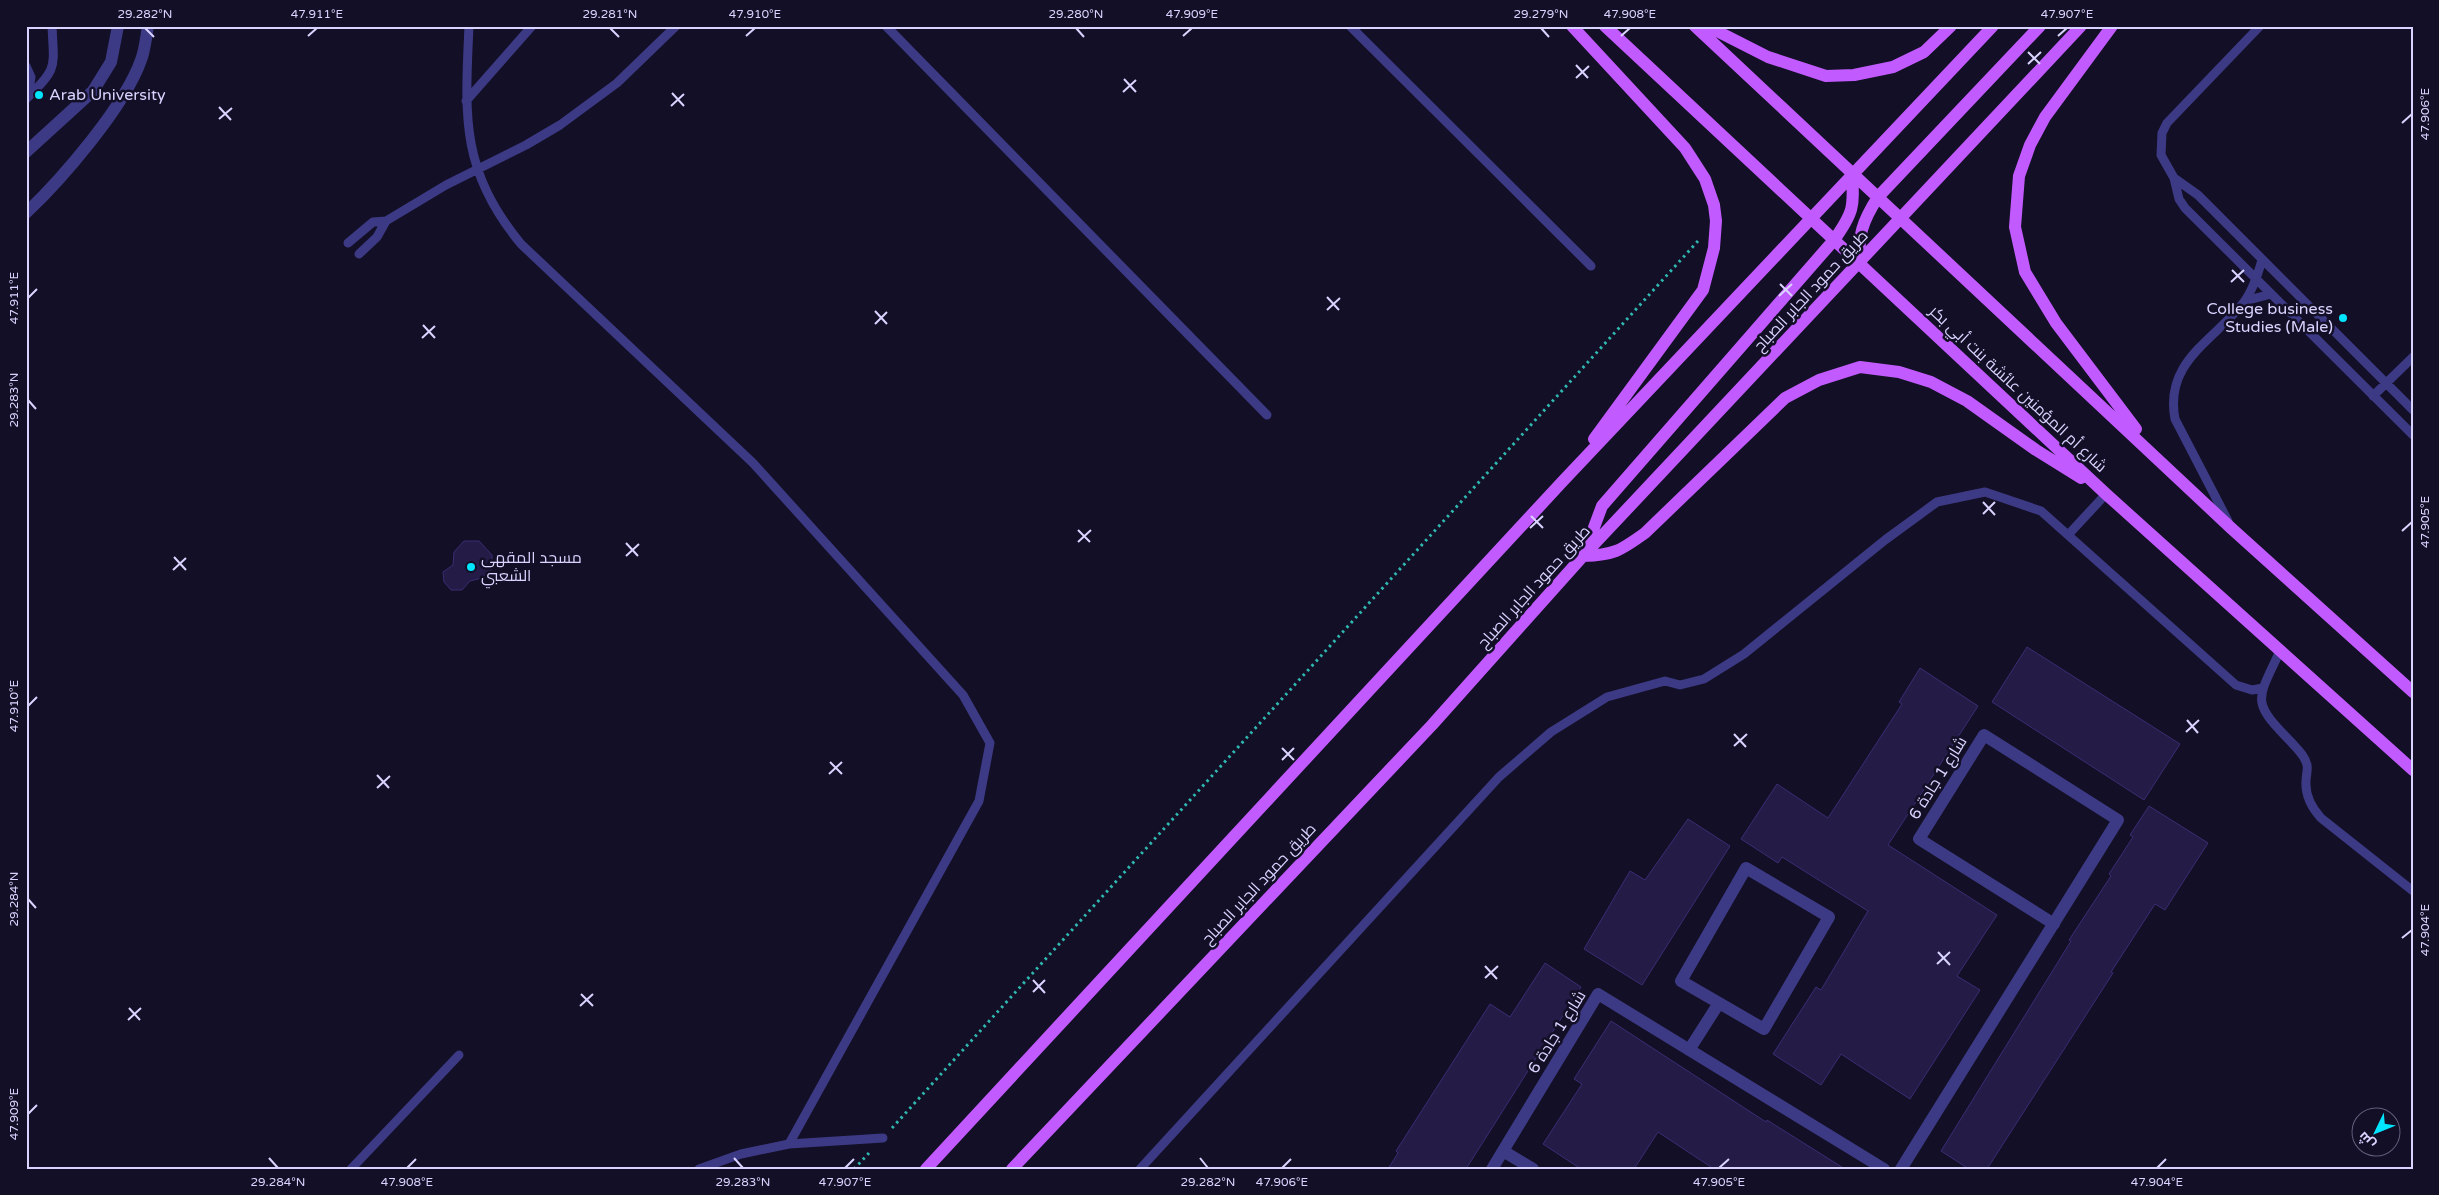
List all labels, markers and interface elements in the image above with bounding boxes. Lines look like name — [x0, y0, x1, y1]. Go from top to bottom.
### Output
text: 29.282°N — [118, 7, 172, 21]
text: 47.911°E — [291, 7, 344, 21]
text: 29.281°N — [583, 7, 637, 21]
text: 47.910°E — [729, 7, 782, 21]
text: 29.280°N — [1049, 7, 1103, 21]
text: 47.909°E — [1166, 7, 1219, 21]
text: 29.279°N — [1514, 7, 1568, 21]
text: 47.908°E — [1604, 7, 1657, 21]
text: 47.907°E — [2041, 7, 2094, 21]
place label: Arab University — [49, 85, 166, 105]
text: 47.906°E — [2418, 88, 2432, 140]
marker: Arab University — [33, 89, 45, 101]
street label: طريق حمود الجابر الصباح — [1749, 226, 1873, 357]
text: 47.911°E — [7, 271, 21, 324]
place label: College business Studies (Male) — [2206, 299, 2333, 337]
street label: شارع أم المؤمنين عائشة بنت أبي بكر — [1922, 301, 2111, 479]
marker: College business Studies (Male) — [2337, 312, 2349, 324]
text: 29.283°N — [7, 373, 21, 427]
text: 47.905°E — [2418, 496, 2432, 548]
street label: طريق حمود الجابر الصباح — [1473, 521, 1595, 653]
place label: مسجد المقهى الشعبي — [481, 548, 582, 589]
marker: مسجد المقهى الشعبي — [465, 561, 477, 573]
text: 47.910°E — [7, 679, 21, 732]
street label: شارع 1 جادة 6 — [1905, 733, 1972, 824]
street label: طريق حمود الجابر الصباح — [1197, 819, 1321, 950]
text: 29.284°N — [7, 872, 21, 926]
text: 47.904°E — [2418, 903, 2432, 956]
street label: شارع 1 جادة 6 — [1524, 987, 1591, 1078]
text: 47.909°E — [7, 1087, 21, 1140]
north arrow — [2352, 1108, 2402, 1158]
text: ش — [2354, 1128, 2379, 1153]
text: 29.284°N — [251, 1175, 305, 1189]
text: 47.908°E — [381, 1175, 434, 1189]
text: 29.283°N — [716, 1175, 770, 1189]
text: 47.907°E — [819, 1175, 872, 1189]
text: 29.282°N — [1181, 1175, 1235, 1189]
text: 47.906°E — [1256, 1175, 1308, 1189]
text: 47.905°E — [1693, 1175, 1745, 1189]
text: 47.904°E — [2131, 1175, 2184, 1189]

